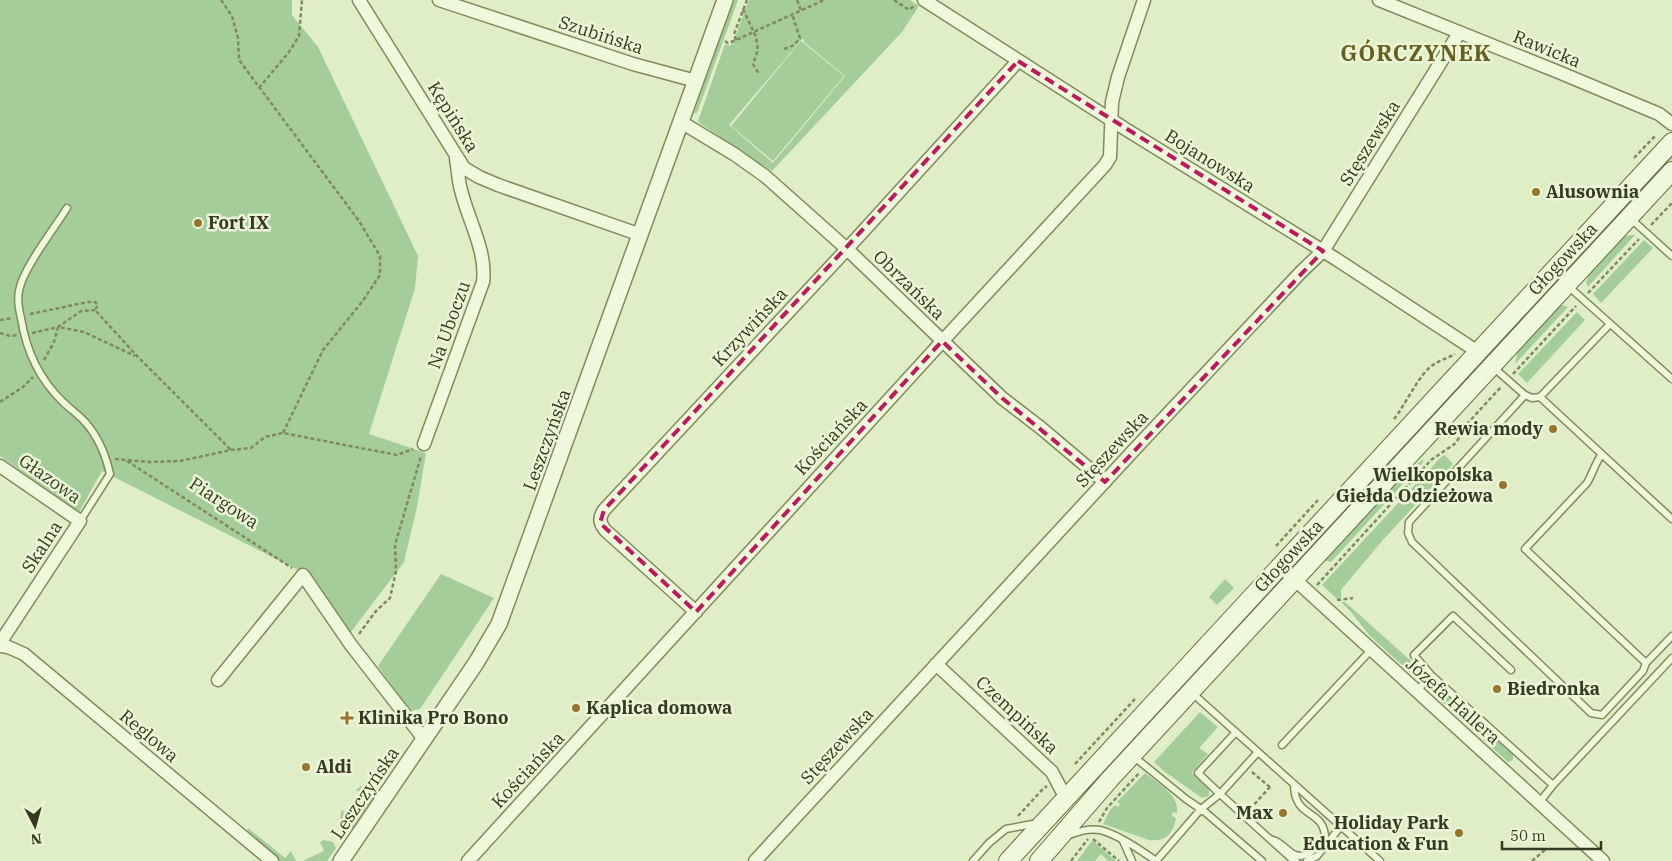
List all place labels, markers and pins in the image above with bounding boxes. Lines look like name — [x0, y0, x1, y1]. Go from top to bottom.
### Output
place label: Alusownia — [1546, 180, 1639, 203]
marker: Alusownia — [1530, 186, 1542, 198]
place label: Fort IX — [208, 211, 269, 234]
marker: Fort IX — [192, 217, 204, 229]
place label: Rewia mody — [1434, 417, 1544, 440]
marker: Rewia mody — [1547, 423, 1559, 435]
place label: Wielkopolska Giełda Odzieżowa — [1336, 463, 1493, 507]
marker: Wielkopolska Giełda Odzieżowa — [1497, 479, 1509, 491]
place label: Biedronka — [1507, 677, 1600, 700]
marker: Biedronka — [1491, 683, 1503, 695]
place label: Kaplica domowa — [586, 696, 732, 719]
marker: Kaplica domowa — [570, 702, 582, 714]
place label: Klinika Pro Bono — [358, 706, 508, 729]
marker: Klinika Pro Bono — [340, 711, 354, 725]
place label: Aldi — [316, 755, 352, 778]
marker: Aldi — [300, 761, 312, 773]
place label: Max — [1236, 801, 1273, 824]
marker: Max — [1277, 807, 1289, 819]
place label: Holiday Park Education & Fun — [1303, 811, 1450, 855]
marker: Holiday Park Education & Fun — [1453, 827, 1465, 839]

